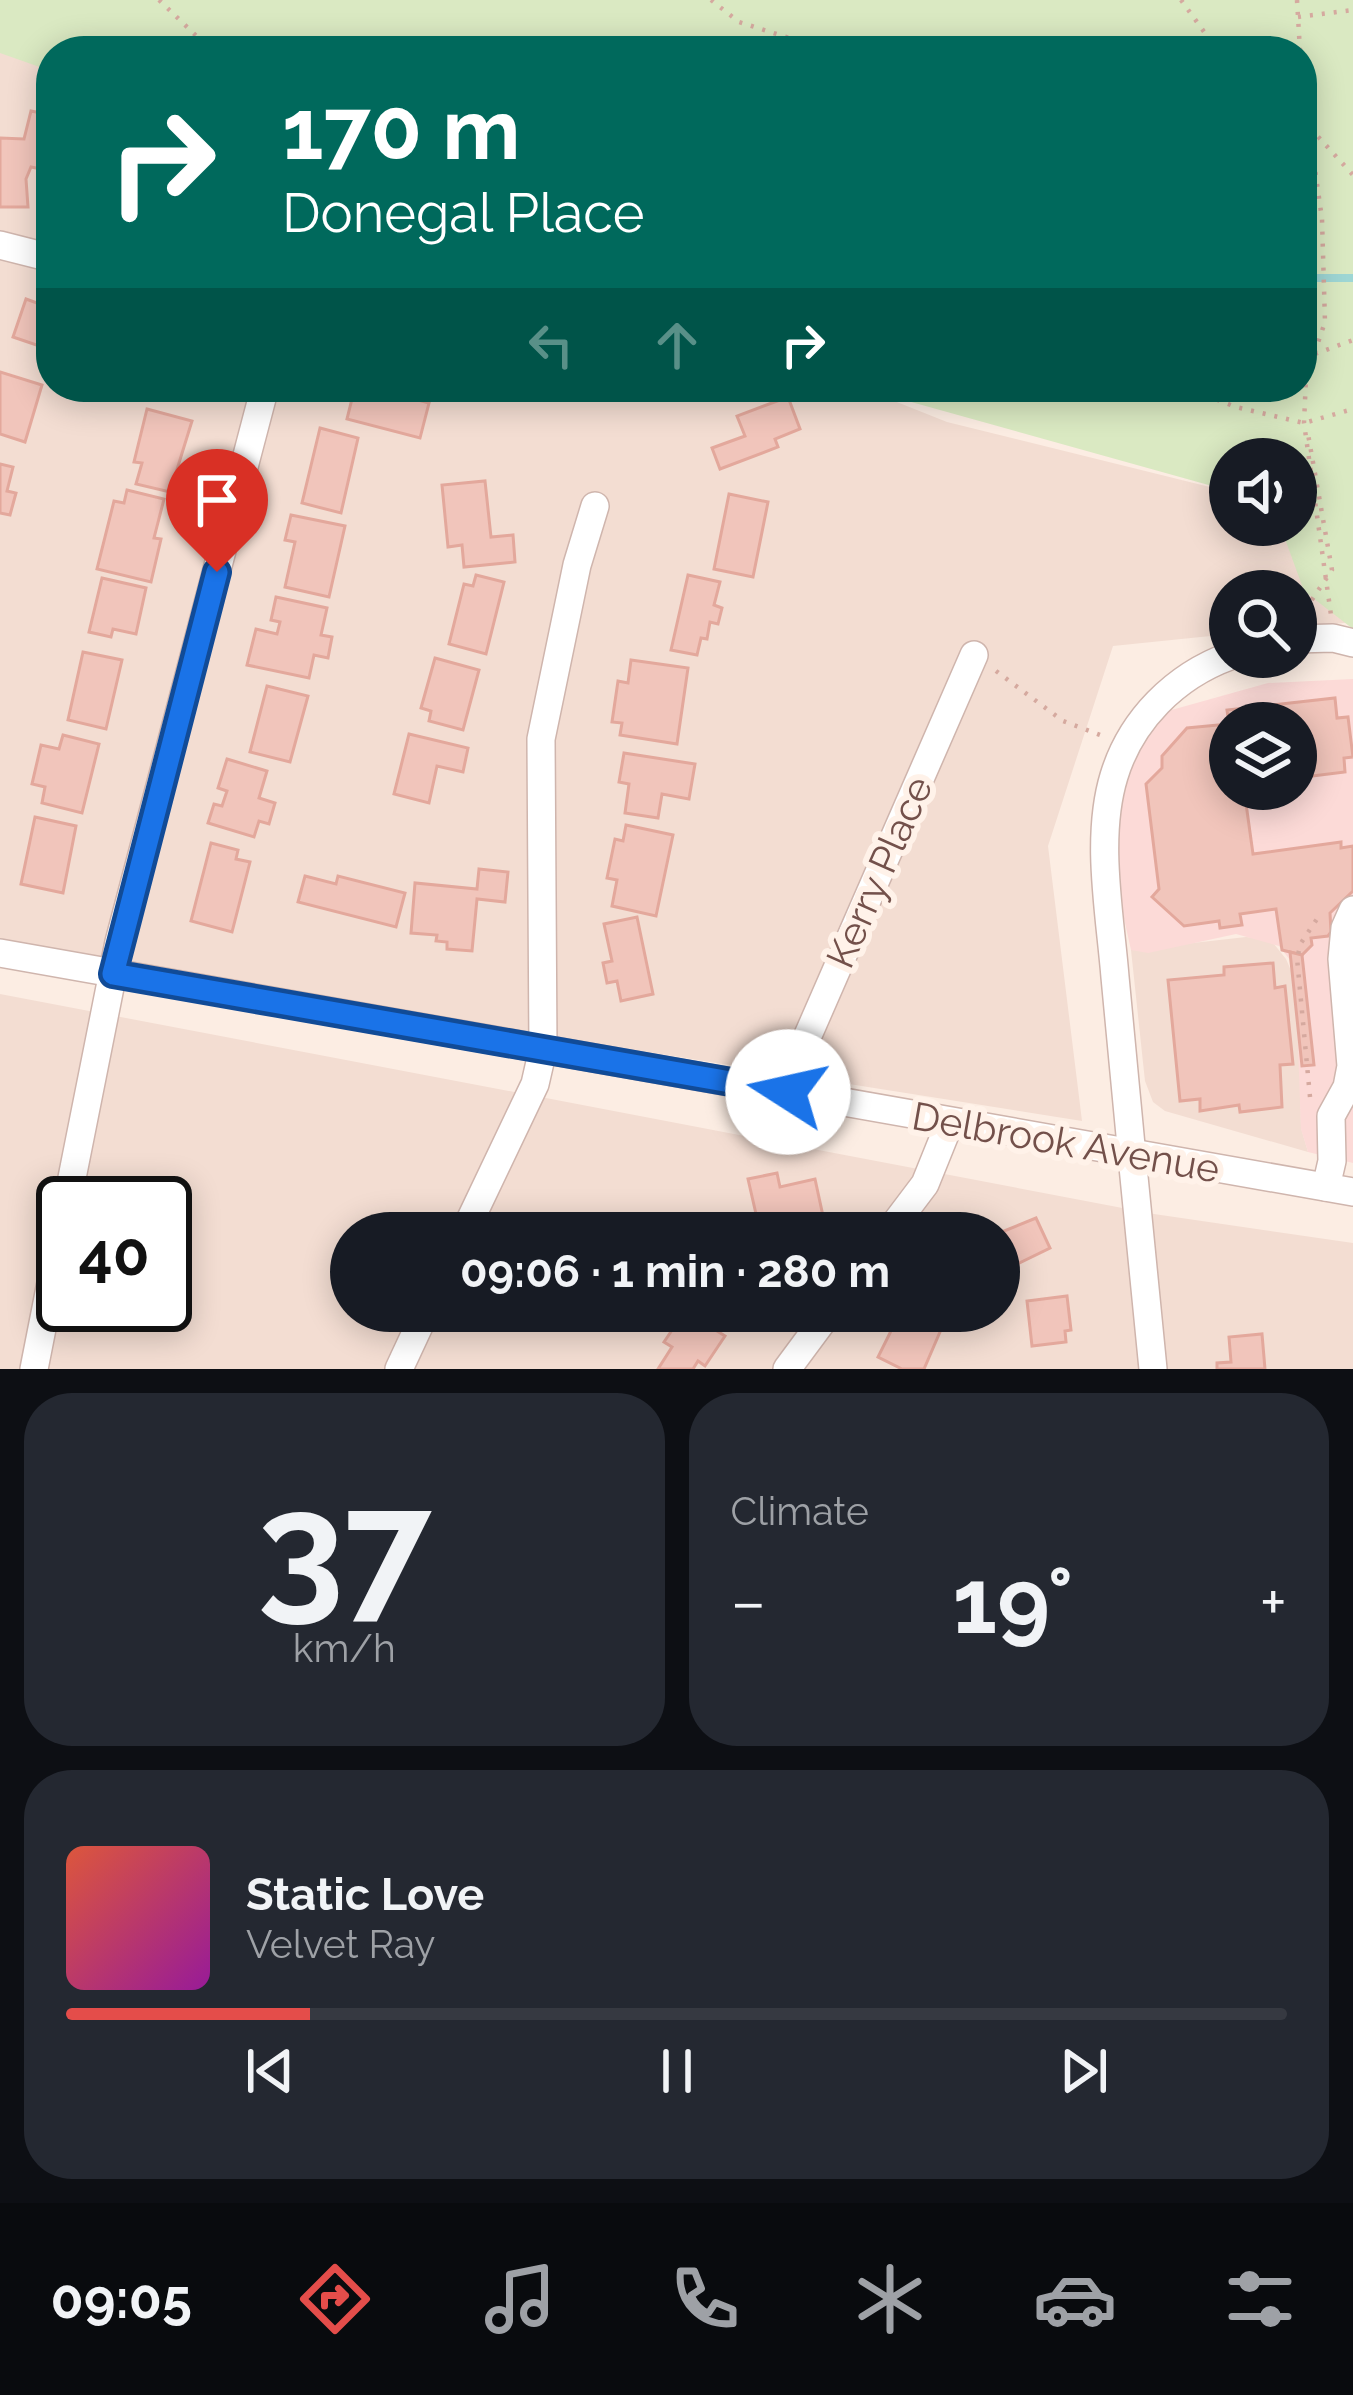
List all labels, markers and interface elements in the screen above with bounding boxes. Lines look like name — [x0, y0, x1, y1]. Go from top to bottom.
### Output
text: 170 m — [282, 80, 521, 179]
icon: right — [84, 84, 240, 240]
text: Donegal Place — [282, 181, 644, 245]
icon: left — [518, 312, 584, 378]
icon: ahead — [644, 312, 710, 378]
icon: right — [770, 312, 836, 378]
map controls — [1209, 438, 1317, 810]
button: sound — [1209, 438, 1317, 546]
pin — [166, 449, 268, 572]
icon: arrive — [184, 467, 250, 533]
button: search — [1209, 570, 1317, 678]
button: layers — [1209, 702, 1317, 810]
street label: Kerry Place — [816, 769, 942, 975]
position arrow — [725, 1029, 851, 1155]
street label: Delbrook Avenue — [909, 1092, 1223, 1192]
speed limit sign: 40 — [36, 1176, 192, 1332]
text: 09:06 · 1 min · 280 m — [460, 1245, 890, 1298]
text: 37 — [257, 1455, 432, 1639]
text: Climate — [731, 1488, 869, 1534]
text: 19° — [953, 1548, 1073, 1654]
text: − — [731, 1563, 766, 1640]
text: + — [1260, 1563, 1287, 1640]
text: km/h — [293, 1625, 396, 1671]
text: Static Love — [246, 1868, 484, 1921]
text: Velvet Ray — [246, 1921, 435, 1967]
icon: previous — [237, 2038, 303, 2104]
icon: pause — [644, 2038, 710, 2104]
icon: next — [1051, 2038, 1117, 2104]
icon: directions — [293, 2257, 377, 2341]
icon: music — [478, 2257, 562, 2341]
icon: phone — [663, 2257, 747, 2341]
icon: climate — [848, 2257, 932, 2341]
icon: car — [1033, 2257, 1117, 2341]
icon: filters — [1218, 2257, 1302, 2341]
text: 09:05 — [51, 2267, 192, 2331]

